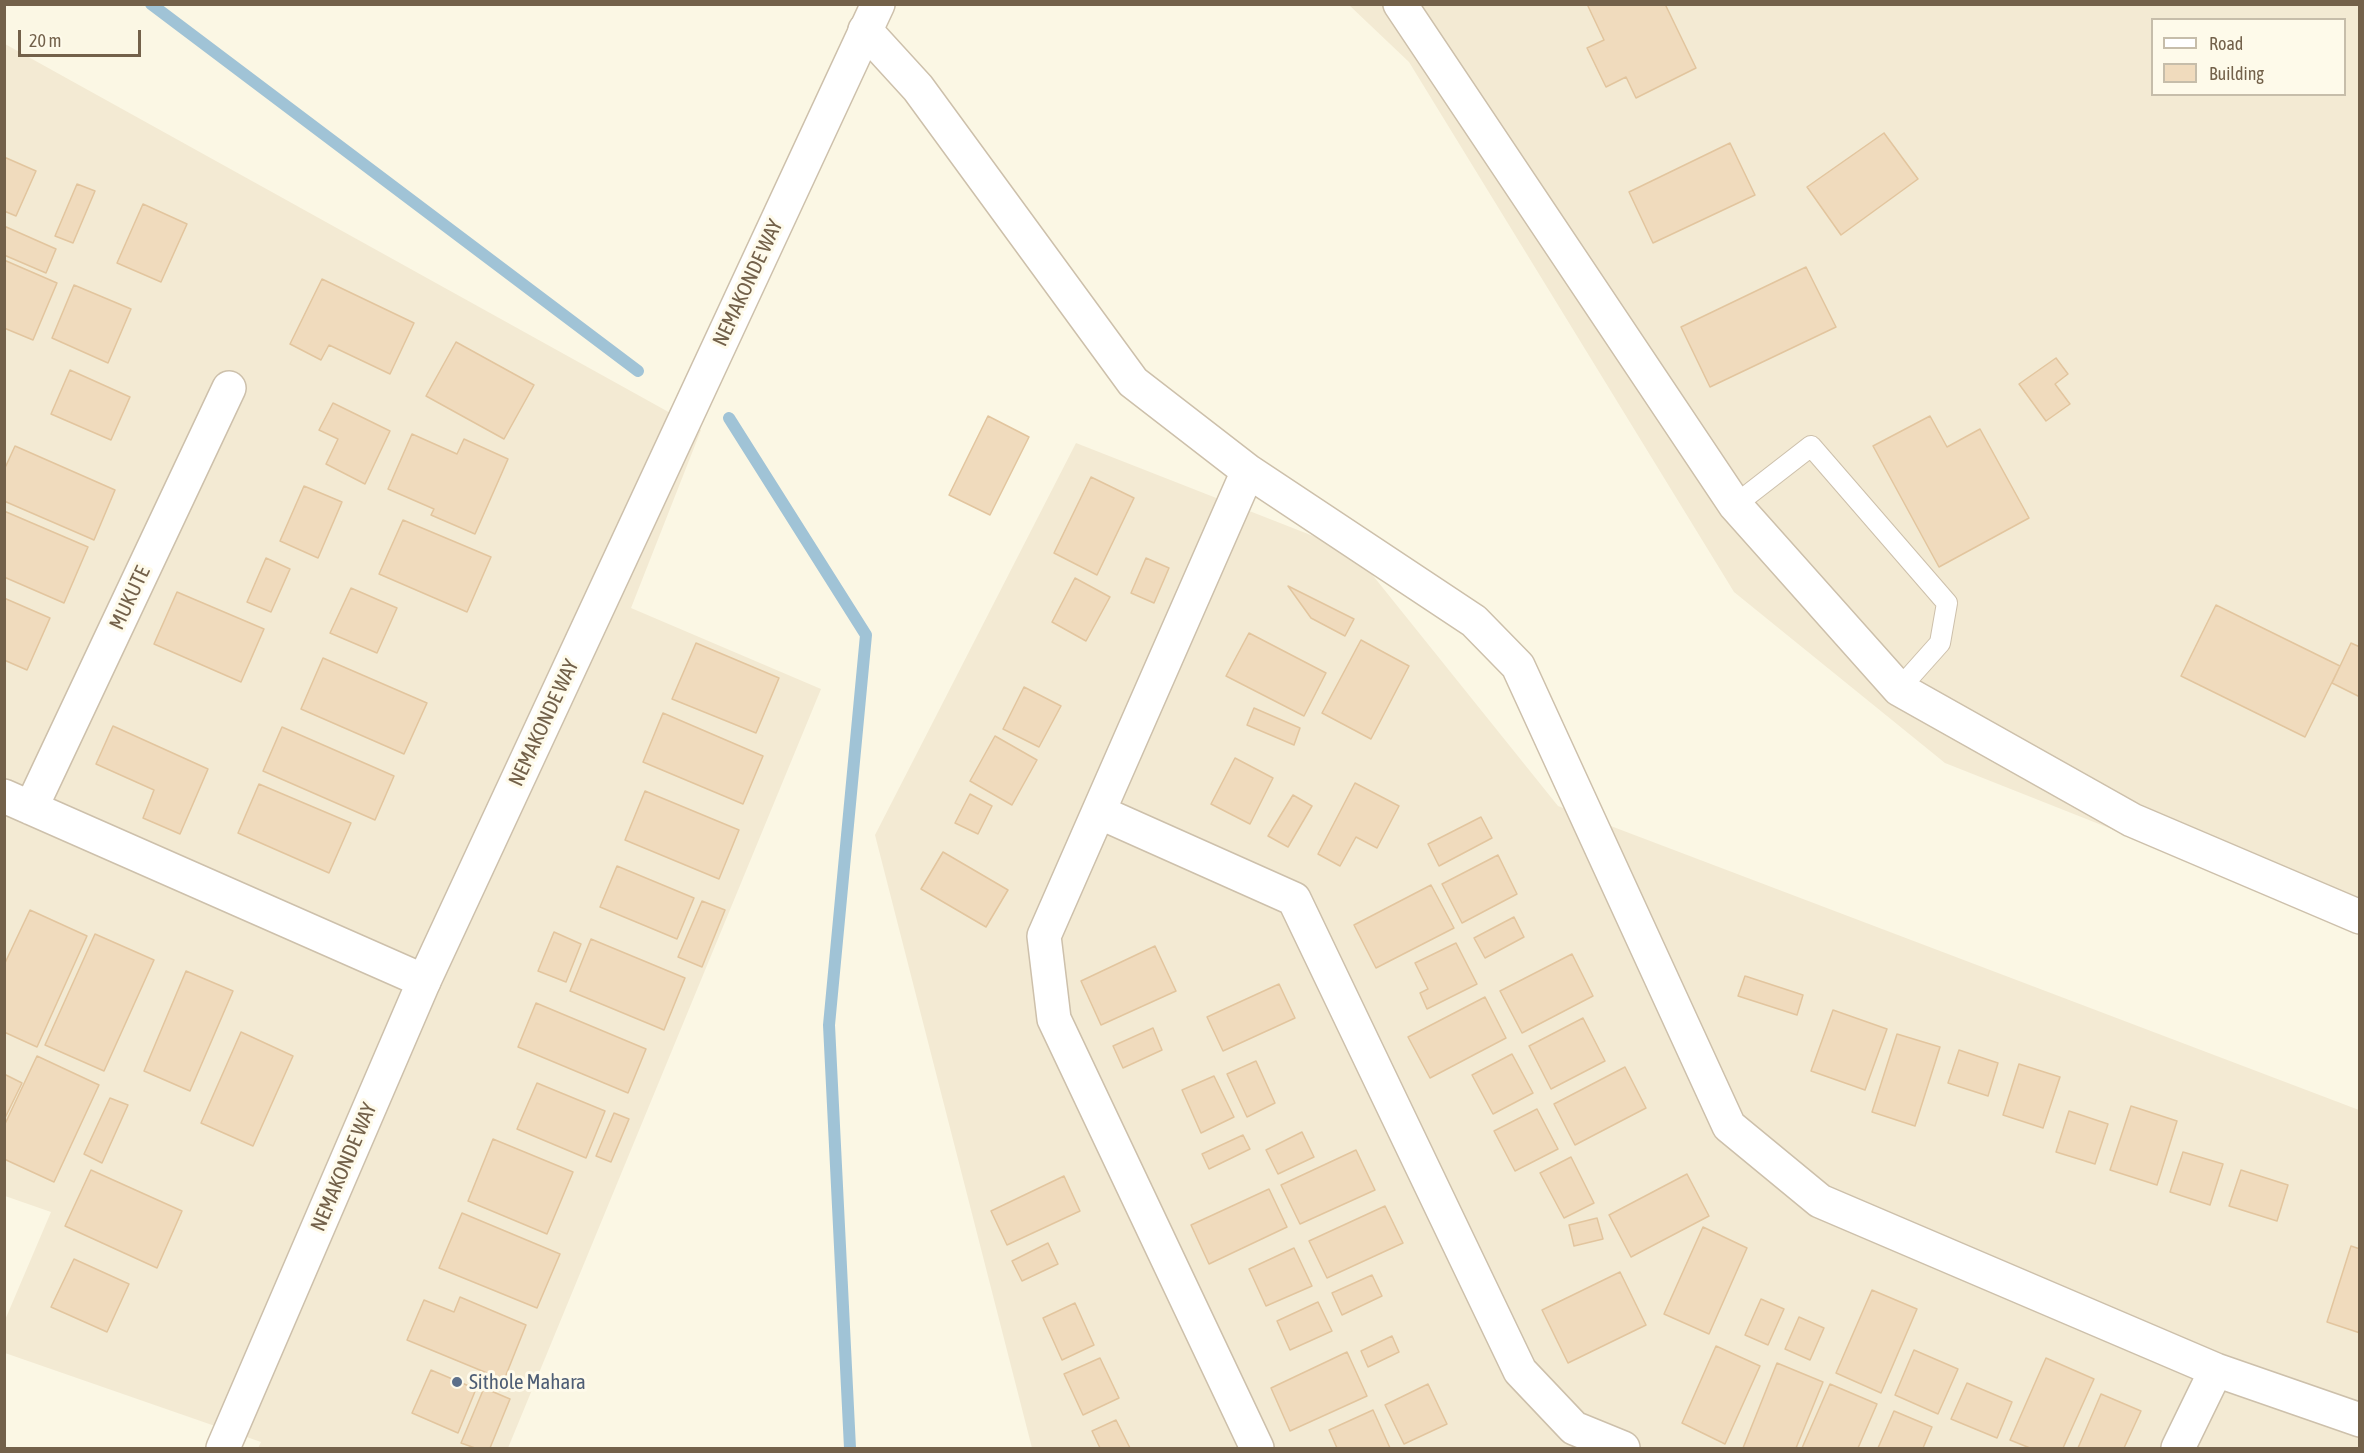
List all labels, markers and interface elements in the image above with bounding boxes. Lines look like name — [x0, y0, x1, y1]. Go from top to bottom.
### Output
scale bar — [21, 18, 144, 56]
legend — [2151, 18, 2346, 96]
text: 20 m — [29, 30, 61, 51]
text: Road — [2209, 33, 2243, 54]
text: Building — [2209, 63, 2264, 84]
street label: NEMAKONDE WAY — [708, 216, 788, 350]
street label: MUKUTE — [104, 562, 156, 634]
street label: NEMAKONDE WAY — [504, 656, 584, 790]
street label: NEMAKONDE WAY — [306, 1099, 382, 1235]
place label: Sithole Mahara — [469, 1369, 586, 1395]
marker: Sithole Mahara — [450, 1375, 464, 1389]

